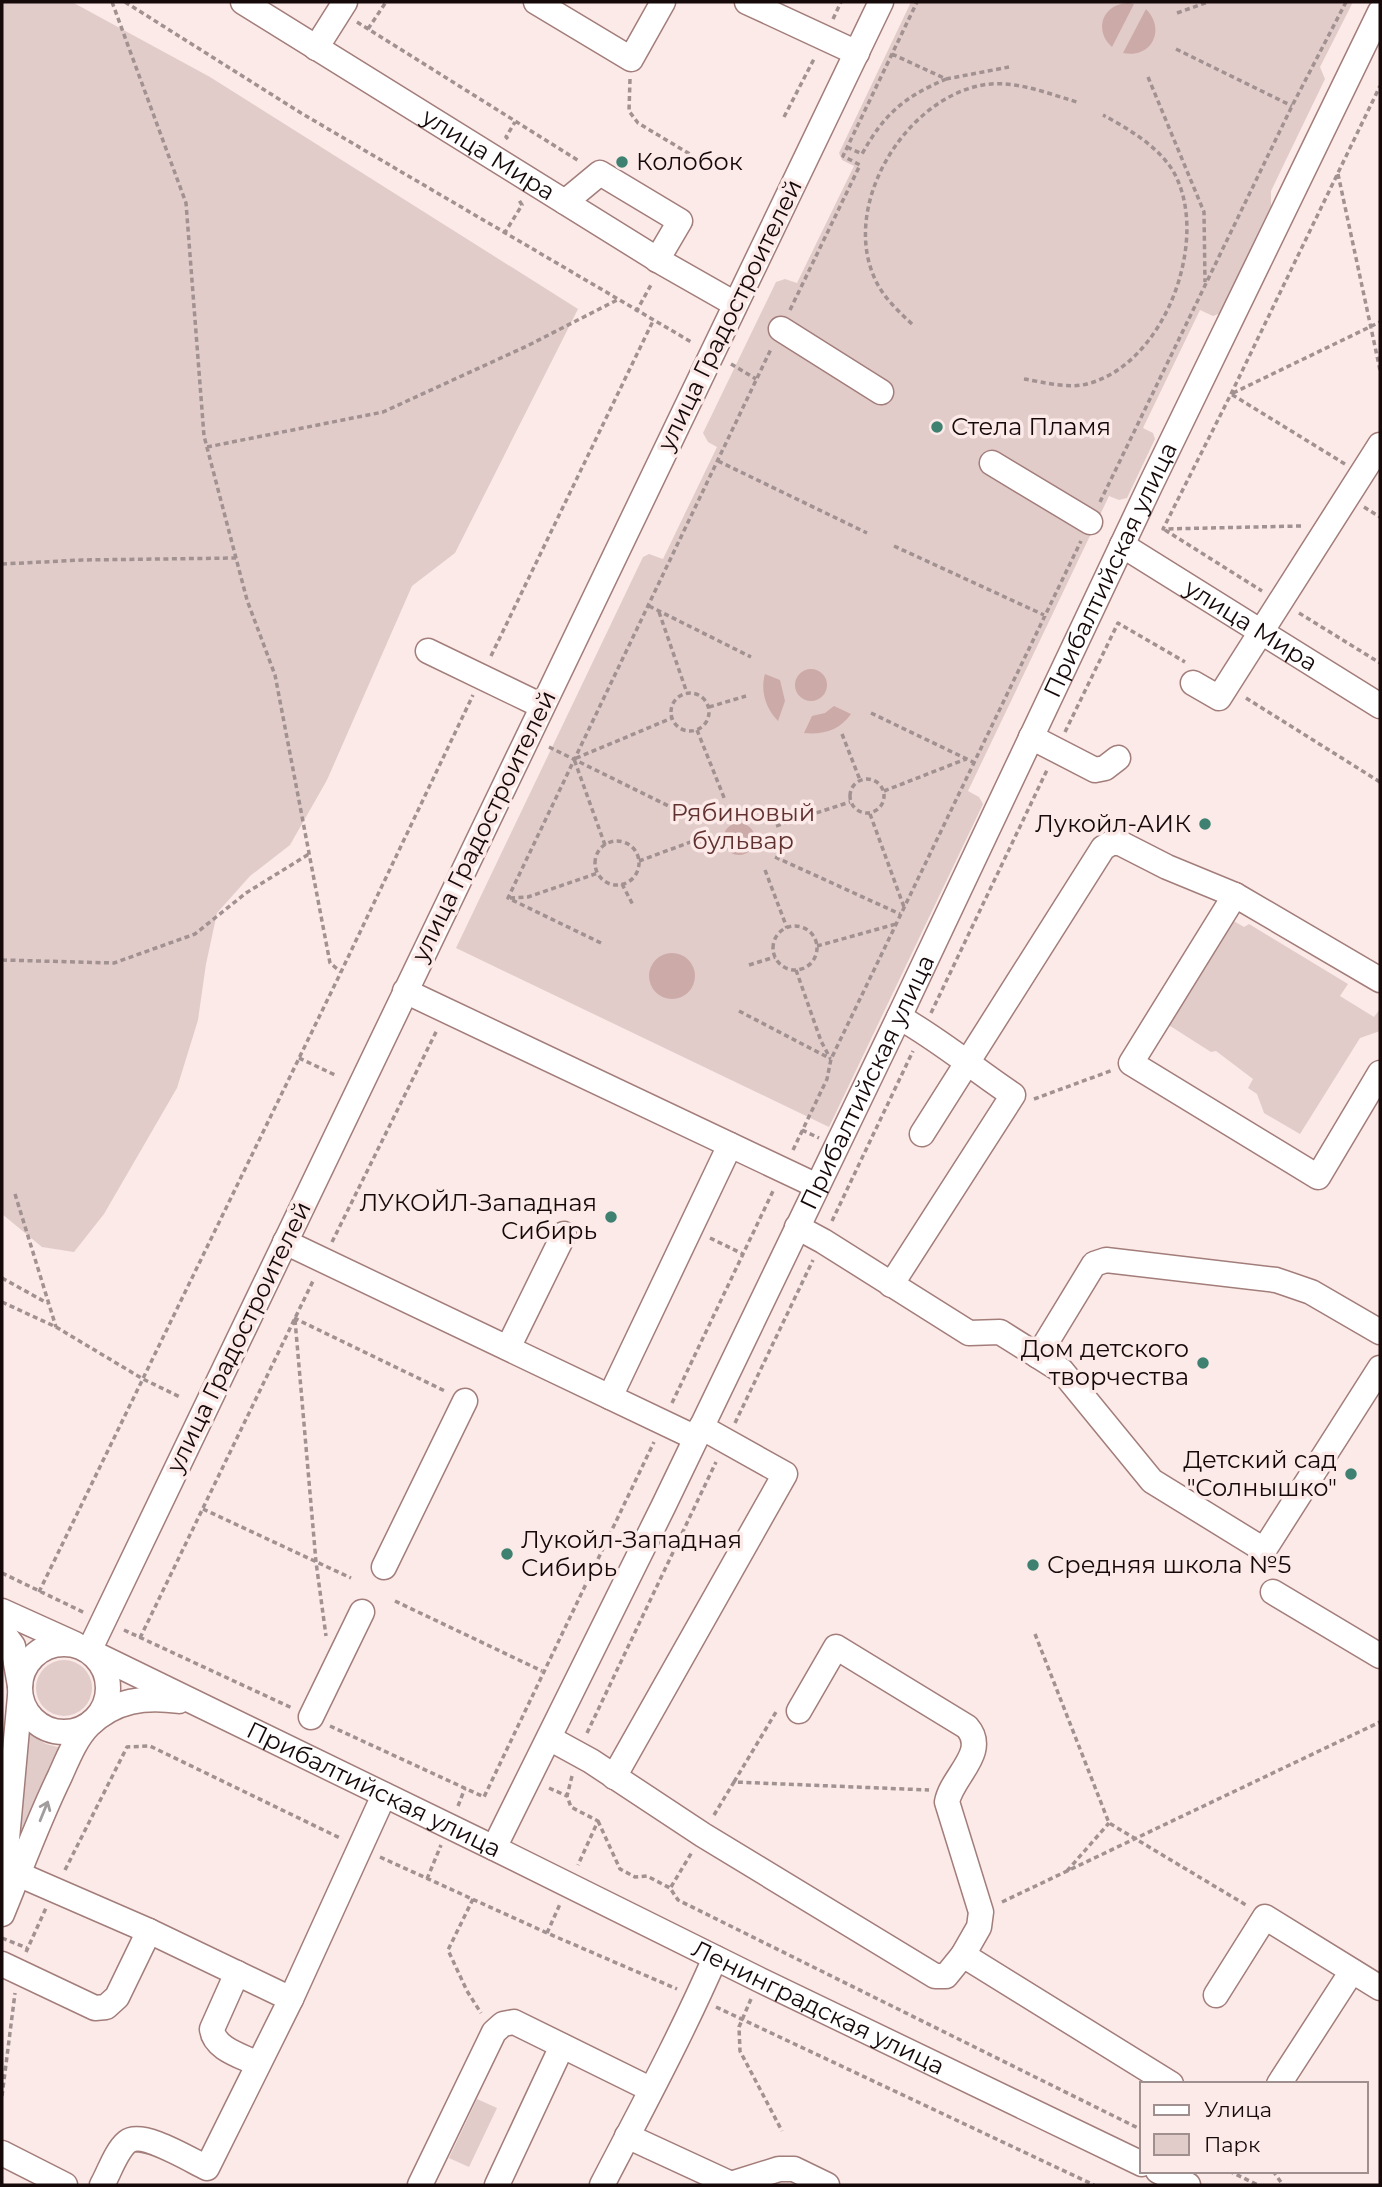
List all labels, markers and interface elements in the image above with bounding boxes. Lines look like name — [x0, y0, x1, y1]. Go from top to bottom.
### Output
street label: улица Мира — [416, 101, 561, 206]
place label: Колобок — [636, 147, 743, 176]
marker: Колобок — [614, 154, 630, 170]
street label: улица Градостроителей — [651, 174, 808, 456]
place label: Стела Пламя — [951, 412, 1111, 441]
marker: Стела Пламя — [929, 419, 945, 435]
street label: Прибалтийская улица — [1037, 437, 1183, 702]
street label: улица Мира — [1179, 572, 1323, 677]
street label: улица Градостроителей — [405, 685, 562, 967]
park label: Рябиновый бульвар — [671, 798, 815, 855]
place label: Лукойл-АИК — [1035, 809, 1191, 838]
marker: Лукойл-АИК — [1197, 816, 1213, 832]
street label: Прибалтийская улица — [793, 950, 940, 1214]
place label: ЛУКОЙЛ-Западная Сибирь — [359, 1188, 597, 1245]
street label: улица Градостроителей — [160, 1196, 317, 1478]
marker: ЛУКОЙЛ-Западная Сибирь — [603, 1209, 619, 1225]
place label: Дом детского творчества — [1021, 1334, 1189, 1391]
marker: Дом детского творчества — [1195, 1355, 1211, 1371]
place label: Детский сад "Солнышко" — [1183, 1445, 1337, 1502]
marker: Детский сад "Солнышко" — [1343, 1466, 1359, 1482]
place label: Лукойл-Западная Сибирь — [521, 1525, 742, 1582]
marker: Лукойл-Западная Сибирь — [499, 1546, 515, 1562]
place label: Средняя школа №5 — [1047, 1550, 1291, 1579]
marker: Средняя школа №5 — [1025, 1557, 1041, 1573]
street label: Прибалтийская улица — [242, 1715, 506, 1863]
one-way arrow — [38, 1801, 51, 1822]
street label: Ленинградская улица — [687, 1934, 949, 2081]
legend — [1140, 2082, 1368, 2173]
text: Улица — [1204, 2097, 1272, 2122]
text: Парк — [1204, 2132, 1260, 2157]

